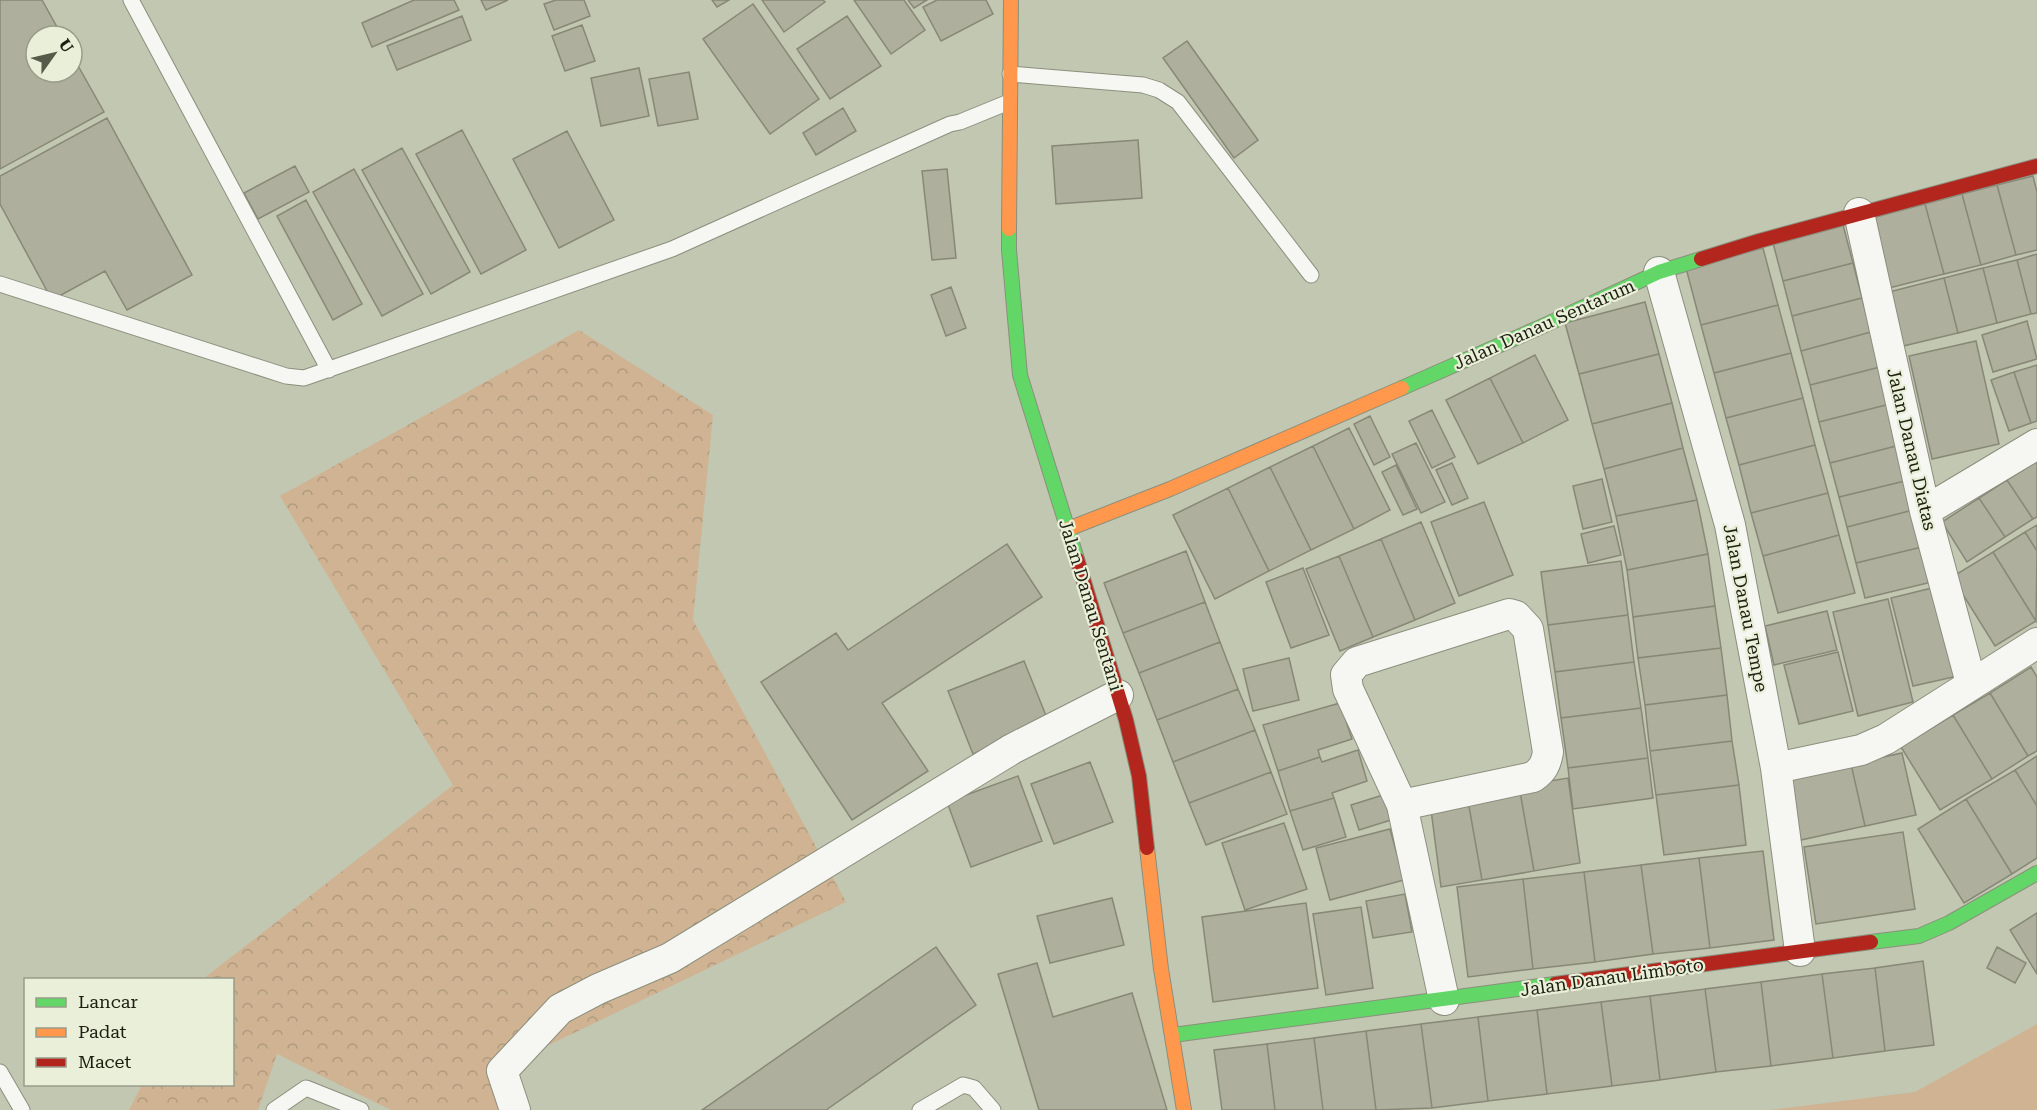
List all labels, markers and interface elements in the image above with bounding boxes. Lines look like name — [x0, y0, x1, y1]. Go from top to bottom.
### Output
north arrow — [24, 24, 84, 84]
text: U — [55, 35, 77, 56]
street label: Jalan Danau Sentarum — [1450, 275, 1638, 373]
street label: Jalan Danau Diatas — [1883, 366, 1941, 532]
street label: Jalan Danau Sentani — [1055, 517, 1127, 694]
street label: Jalan Danau Tempe — [1719, 522, 1773, 694]
street label: Jalan Danau Limboto — [1519, 954, 1705, 1000]
legend — [24, 978, 234, 1086]
text: Lancar — [78, 991, 138, 1012]
text: Padat — [78, 1021, 127, 1042]
text: Macet — [78, 1051, 131, 1072]

